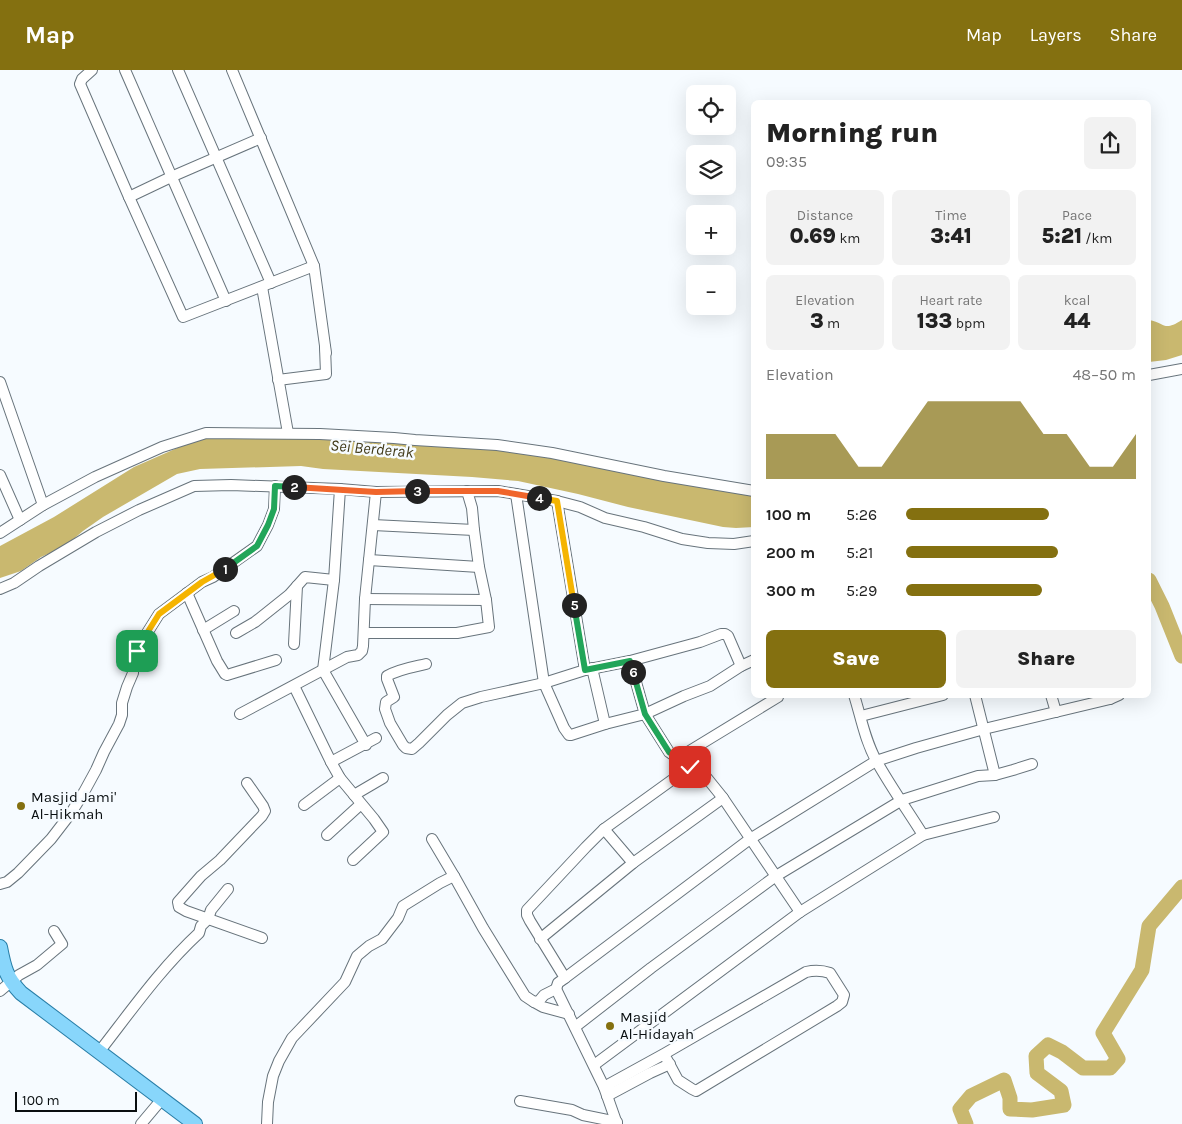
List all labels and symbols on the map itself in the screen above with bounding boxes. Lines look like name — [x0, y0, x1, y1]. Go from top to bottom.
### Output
water label: Sei Berderak — [330, 435, 415, 462]
pin: 2 — [282, 474, 306, 500]
pin: 3 — [404, 478, 430, 504]
pin: 4 — [526, 486, 552, 510]
pin: 1 — [212, 556, 238, 582]
pin: 5 — [562, 592, 586, 618]
pin — [116, 630, 158, 672]
pin: 6 — [620, 660, 646, 684]
pin — [669, 746, 711, 788]
place label: Masjid Jami' Al-Hikmah — [31, 788, 116, 823]
marker: Masjid Jami' Al-Hikmah — [15, 800, 27, 812]
place label: Masjid Al-Hidayah — [620, 1008, 694, 1043]
marker: Masjid Al-Hidayah — [604, 1020, 616, 1032]
scale bar — [15, 1089, 138, 1112]

